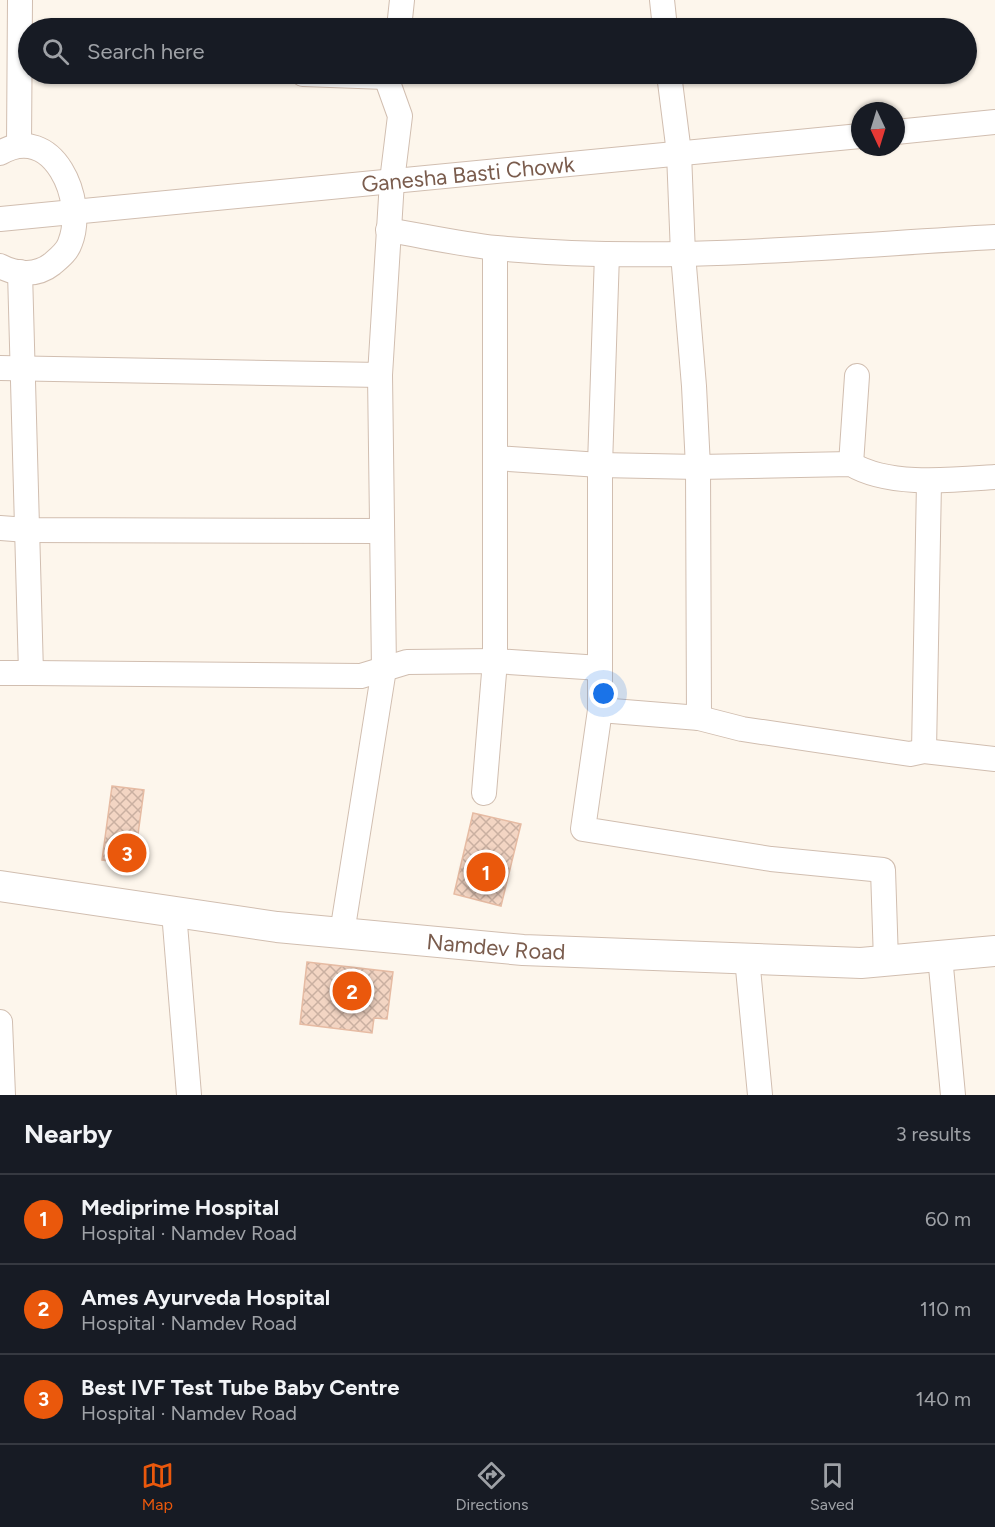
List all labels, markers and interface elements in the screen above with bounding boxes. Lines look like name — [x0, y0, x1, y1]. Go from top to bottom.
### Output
search box — [18, 18, 977, 84]
icon: search — [39, 35, 72, 68]
text: Search here — [87, 38, 205, 65]
north arrow — [851, 102, 905, 156]
street label: Ganesha Basti Chowk — [360, 150, 576, 198]
your location — [589, 679, 618, 708]
pin: 3 — [108, 830, 146, 876]
pin: 1 — [466, 850, 506, 894]
street label: Namdev Road — [425, 928, 566, 965]
pin: 2 — [332, 968, 372, 1014]
text: Nearby — [24, 1118, 112, 1150]
text: 3 results — [896, 1122, 971, 1146]
text: Mediprime Hospital — [81, 1194, 279, 1221]
text: 1 — [39, 1207, 48, 1231]
text: 60 m — [925, 1207, 971, 1231]
text: Hospital · Namdev Road — [81, 1221, 297, 1245]
text: Ames Ayurveda Hospital — [81, 1284, 330, 1311]
text: 2 — [38, 1297, 49, 1321]
text: 110 m — [920, 1297, 971, 1321]
text: Hospital · Namdev Road — [81, 1311, 297, 1335]
text: Best IVF Test Tube Baby Centre — [81, 1374, 399, 1401]
text: 3 — [38, 1387, 49, 1411]
text: 140 m — [916, 1387, 971, 1411]
text: Hospital · Namdev Road — [81, 1401, 297, 1425]
tab: Map — [141, 1459, 174, 1514]
tab: Directions — [455, 1459, 528, 1514]
tab: Saved — [810, 1459, 854, 1514]

